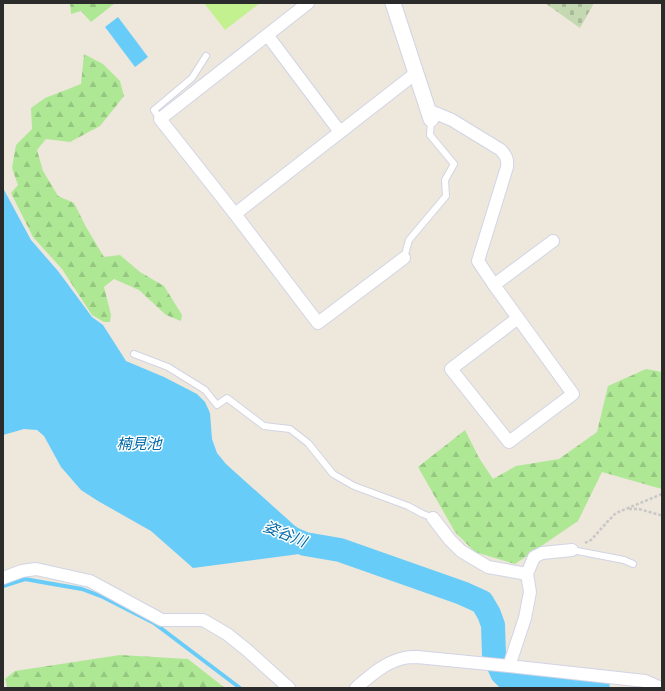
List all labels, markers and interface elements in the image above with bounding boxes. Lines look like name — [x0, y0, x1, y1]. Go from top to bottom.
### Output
water label: 楠見池 — [116, 435, 163, 453]
water label: 姿谷川 — [261, 517, 311, 552]

